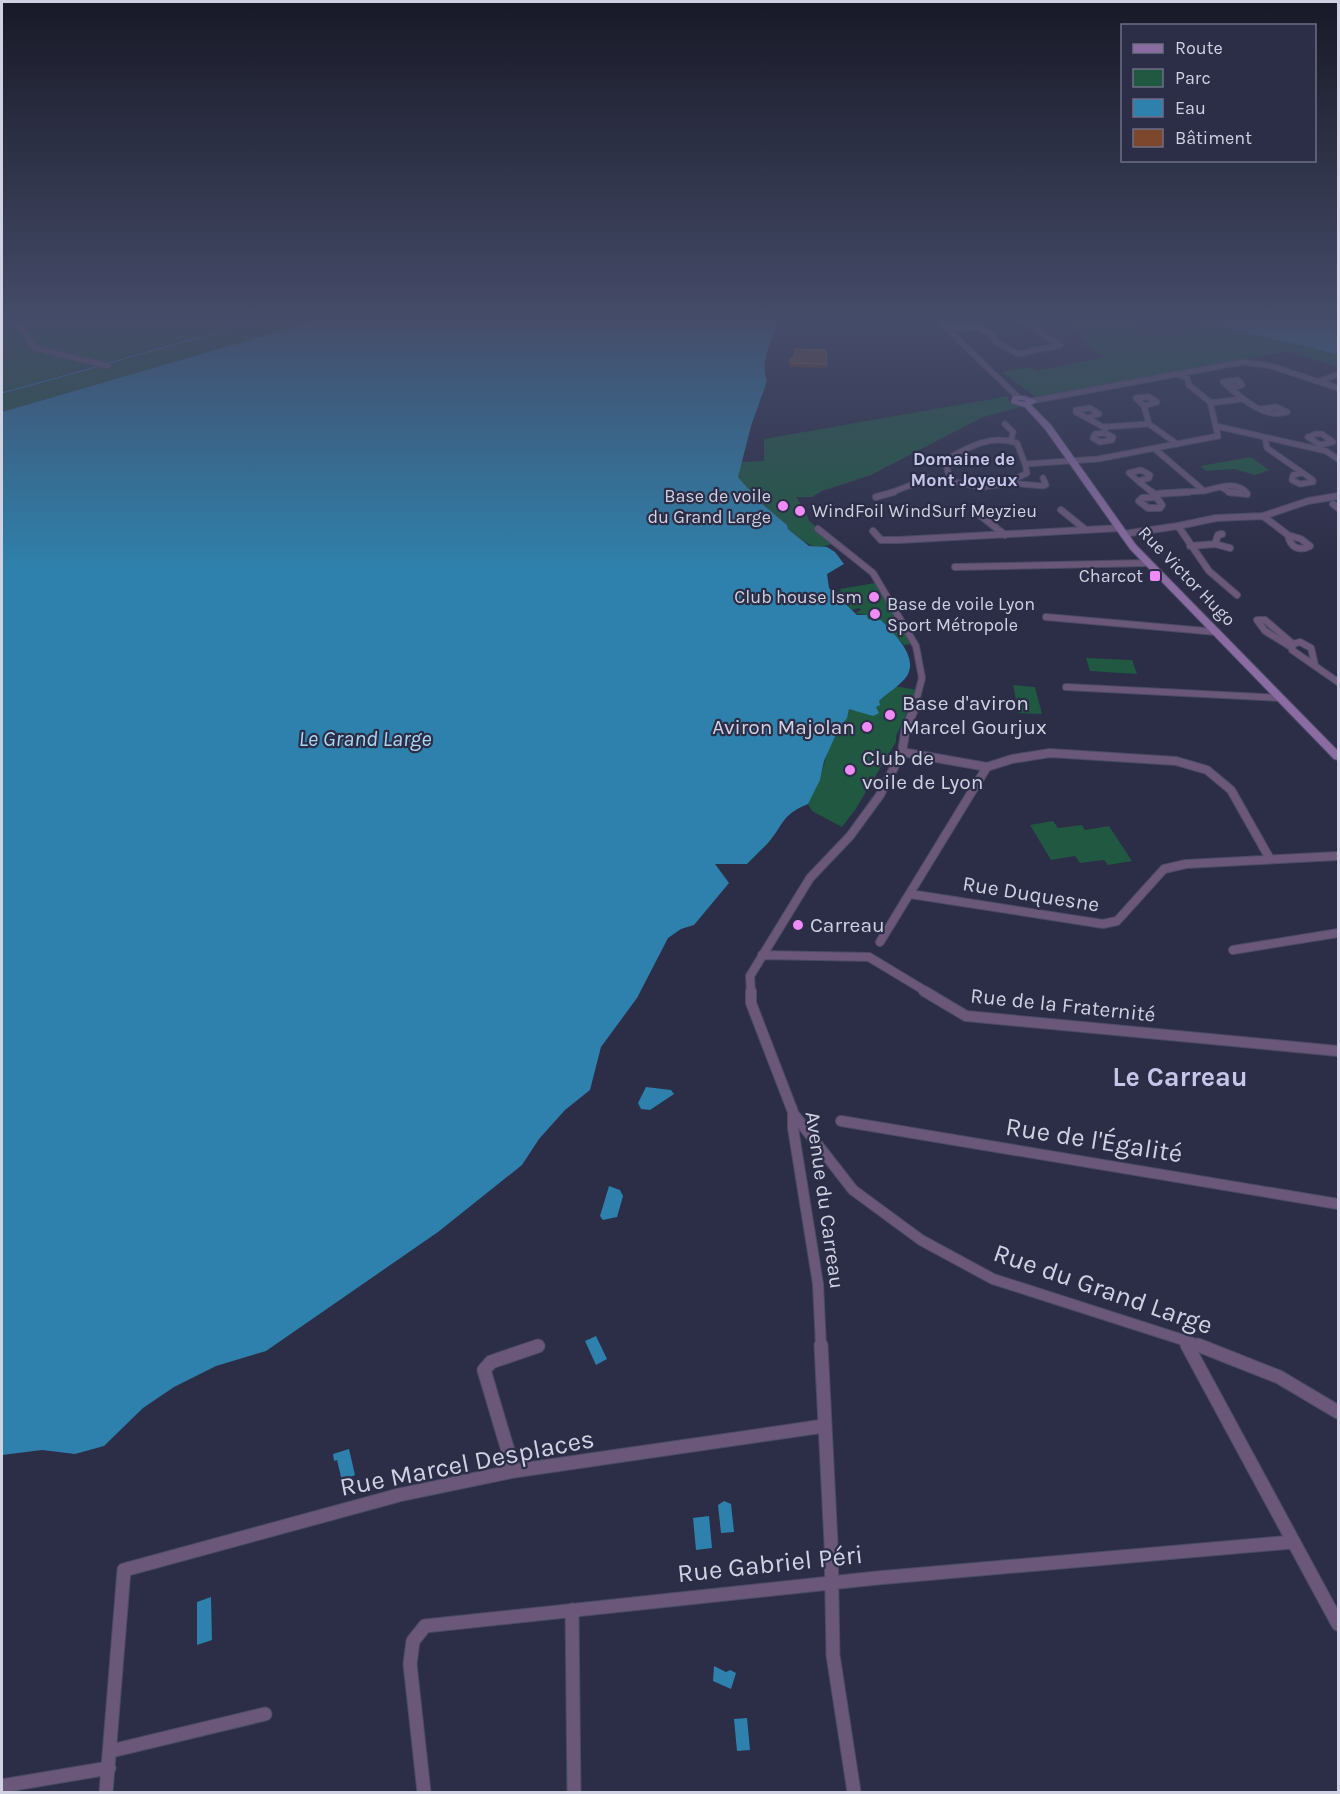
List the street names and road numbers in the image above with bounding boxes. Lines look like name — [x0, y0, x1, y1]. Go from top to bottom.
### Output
street label: Rue Victor Hugo — [1134, 521, 1240, 631]
street label: Rue Duquesne — [961, 871, 1101, 917]
street label: Rue de la Fraternité — [969, 983, 1157, 1027]
street label: Avenue du Carreau — [801, 1110, 849, 1290]
street label: Rue de l'Égalité — [1003, 1110, 1185, 1169]
street label: Rue du Grand Large — [989, 1237, 1217, 1341]
street label: Rue Marcel Desplaces — [337, 1423, 597, 1503]
street label: Rue Gabriel Péri — [676, 1539, 864, 1589]

